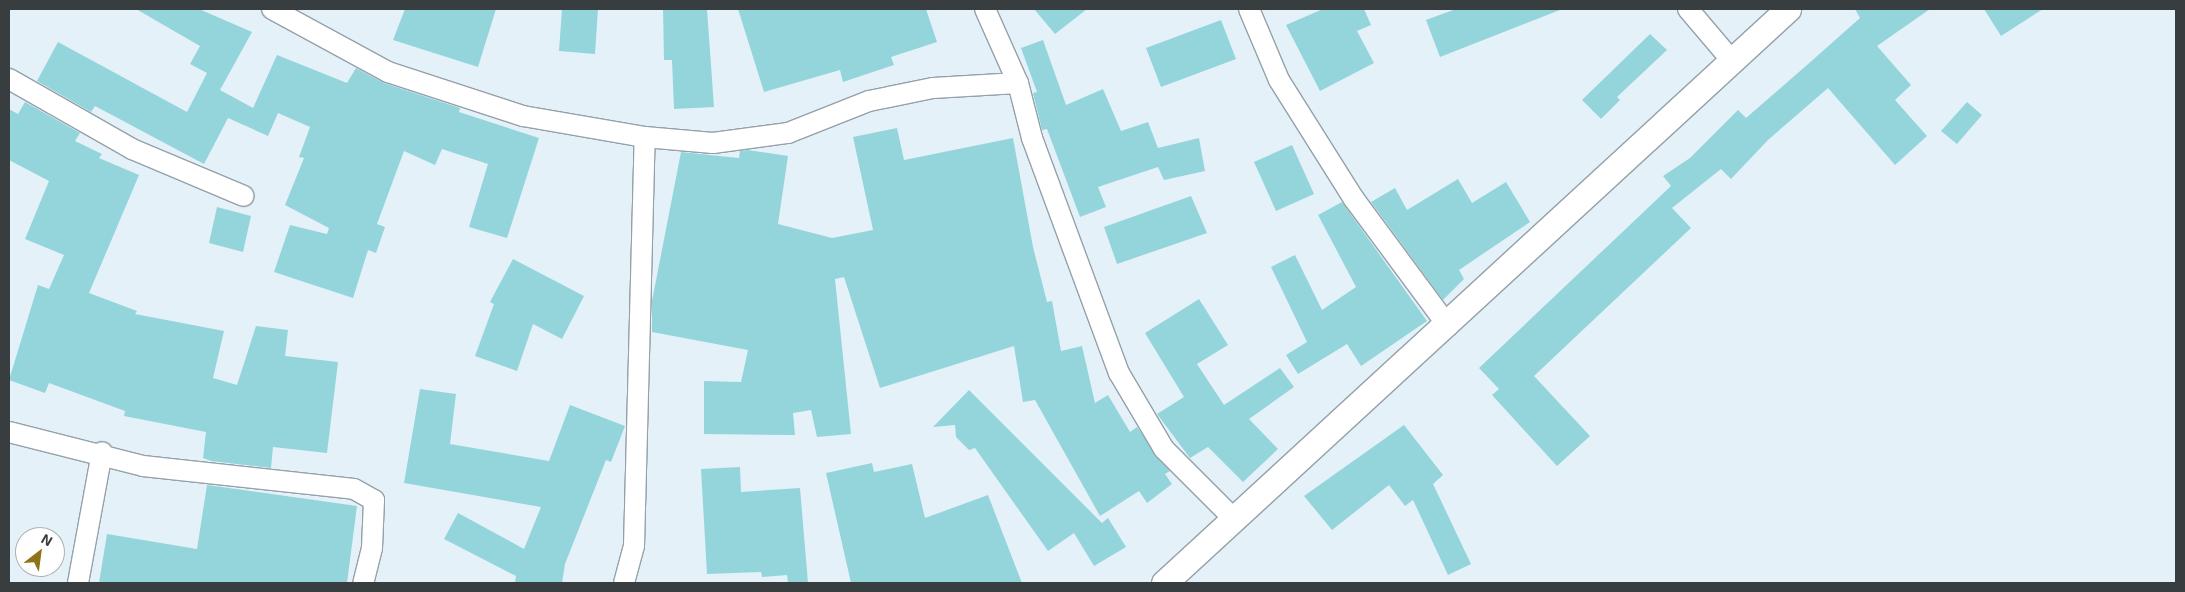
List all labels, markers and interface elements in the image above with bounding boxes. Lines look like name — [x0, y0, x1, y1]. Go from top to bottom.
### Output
north arrow — [15, 527, 65, 577]
text: N — [39, 530, 56, 549]

